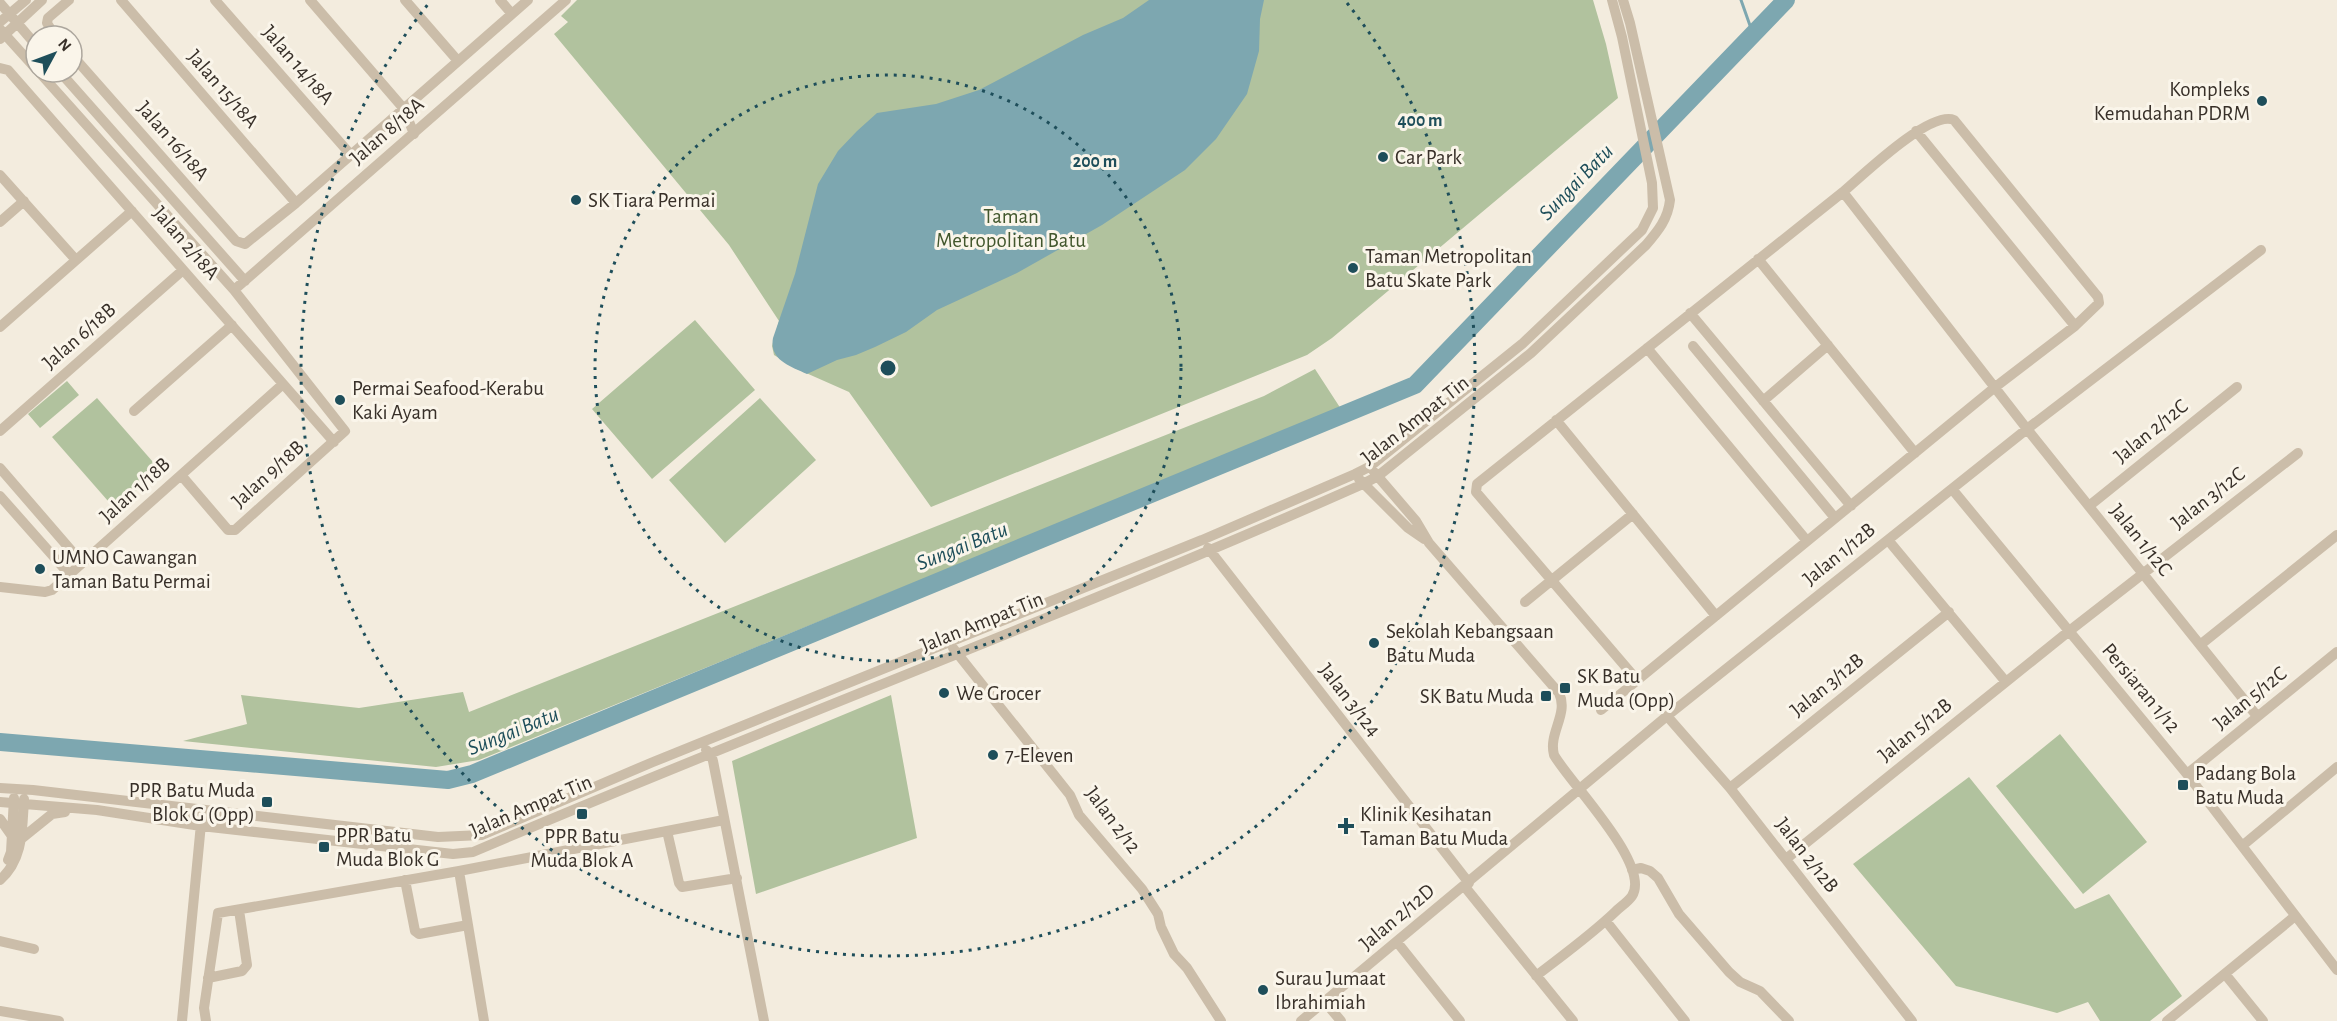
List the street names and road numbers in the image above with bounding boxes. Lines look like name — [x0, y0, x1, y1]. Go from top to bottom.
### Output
street label: Jalan 14/18A — [258, 21, 338, 109]
street label: Jalan 15/18A — [184, 46, 262, 132]
street label: Jalan 8/18A — [346, 94, 428, 168]
street label: Jalan 16/18A — [133, 97, 213, 185]
street label: Jalan 2/18A — [149, 202, 223, 284]
street label: Jalan 6/18B — [38, 299, 120, 373]
street label: Jalan Ampat Tin — [1357, 372, 1473, 468]
street label: Jalan 2/12C — [2110, 395, 2192, 467]
street label: Jalan 9/18B — [228, 436, 308, 512]
street label: Jalan 1/18B — [96, 453, 174, 527]
street label: Jalan 3/12C — [2167, 463, 2249, 533]
street label: Jalan 1/12C — [2106, 500, 2176, 580]
street label: Jalan 1/12B — [1799, 519, 1879, 589]
street label: Jalan Ampat Tin — [918, 588, 1046, 656]
street label: Persiaran 1/12 — [2098, 639, 2184, 737]
street label: Jalan 3/12B — [1786, 649, 1868, 721]
street label: Jalan 3/124 — [1315, 660, 1385, 740]
street label: Jalan 5/12C — [2209, 662, 2291, 734]
street label: Jalan 5/12B — [1874, 694, 1956, 766]
street label: Jalan Ampat Tin — [467, 771, 595, 841]
street label: Jalan 2/12 — [1081, 783, 1145, 857]
street label: Jalan 2/12B — [1772, 814, 1842, 896]
street label: Jalan 2/12D — [1356, 880, 1438, 954]

